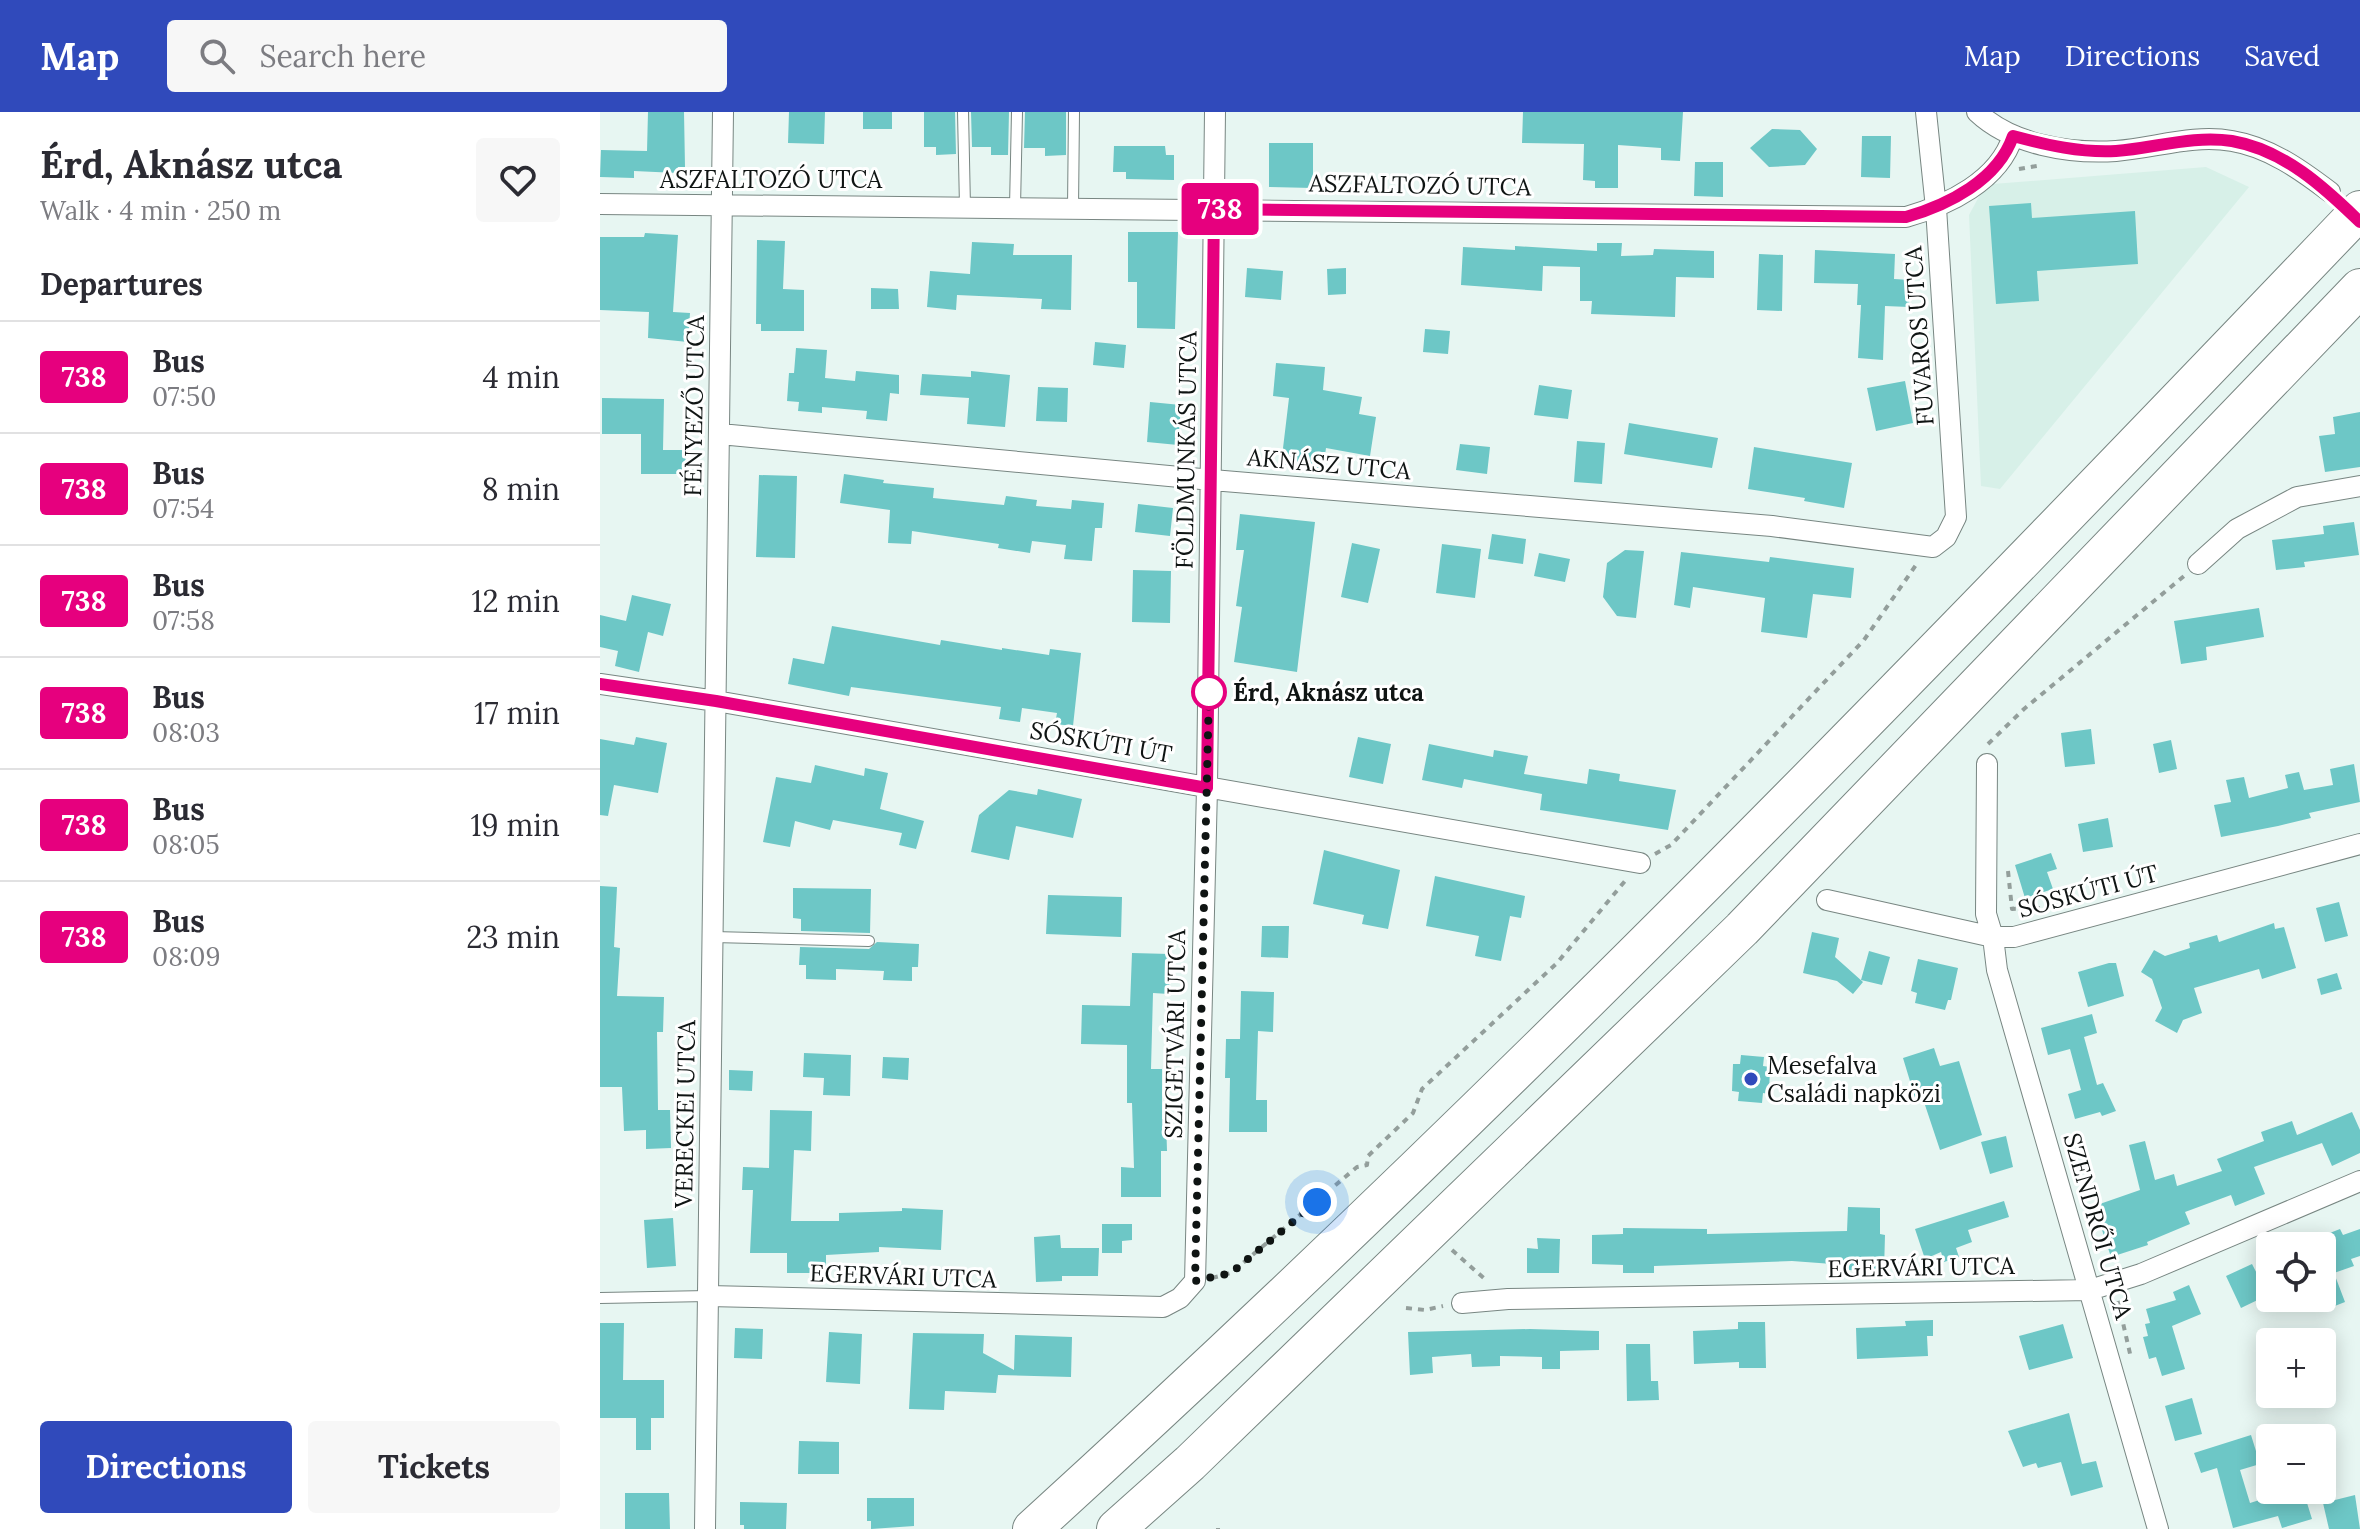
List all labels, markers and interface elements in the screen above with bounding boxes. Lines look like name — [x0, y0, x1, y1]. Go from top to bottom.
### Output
search box — [167, 20, 727, 92]
text: Map — [40, 32, 119, 80]
icon: search — [195, 34, 239, 78]
text: Search here — [259, 37, 426, 75]
text: Map — [1964, 38, 2021, 74]
text: Directions — [2065, 38, 2200, 74]
text: Saved — [2244, 38, 2320, 74]
button: heart — [476, 138, 560, 222]
text: Érd, Aknász utca — [40, 140, 342, 188]
street label: ASZFALTOZÓ UTCA — [659, 164, 883, 195]
street label: ASZFALTOZÓ UTCA — [1308, 168, 1532, 202]
line badge: 738 — [1174, 183, 1266, 235]
text: 738 — [1198, 191, 1242, 227]
text: Walk · 4 min · 250 m — [40, 194, 281, 227]
street label: FUVAROS UTCA — [1897, 244, 1941, 427]
text: Departures — [40, 265, 203, 303]
street label: FÉNYEZŐ UTCA — [677, 314, 711, 497]
street label: FÖLDMUNKÁS UTCA — [1168, 330, 1204, 569]
text: Bus — [152, 342, 205, 380]
text: 4 min — [482, 358, 560, 396]
text: 738 — [62, 359, 106, 395]
text: 07:50 — [152, 380, 216, 413]
street label: AKNÁSZ UTCA — [1245, 441, 1413, 487]
text: Bus — [152, 454, 205, 492]
text: 8 min — [482, 470, 560, 508]
text: 738 — [62, 471, 106, 507]
text: 07:54 — [152, 492, 214, 525]
text: Bus — [152, 566, 205, 604]
text: 12 min — [472, 582, 560, 620]
text: 738 — [62, 583, 106, 619]
text: 07:58 — [152, 604, 215, 637]
marker: Érd, Aknász utca — [1192, 675, 1226, 709]
place label: Érd, Aknász utca — [1233, 676, 1424, 708]
text: Bus — [152, 678, 205, 716]
text: 17 min — [474, 694, 560, 732]
text: 738 — [62, 695, 106, 731]
street label: SÓSKÚTI ÚT — [1027, 714, 1175, 770]
text: 08:03 — [152, 716, 220, 749]
text: Bus — [152, 790, 205, 828]
text: 19 min — [470, 806, 560, 844]
text: 738 — [62, 807, 106, 843]
text: 08:05 — [152, 828, 220, 861]
street label: SÓSKÚTI ÚT — [2015, 857, 2161, 925]
text: Bus — [152, 902, 205, 940]
text: 23 min — [466, 918, 560, 956]
text: 738 — [62, 919, 106, 955]
street label: SZIGETVÁRI UTCA — [1158, 928, 1192, 1139]
text: 08:09 — [152, 940, 220, 973]
street label: VERECKEI UTCA — [668, 1019, 702, 1209]
place label: Mesefalva Családi napközi — [1767, 1050, 1941, 1109]
marker: Mesefalva Családi napközi — [1742, 1070, 1760, 1088]
street label: SZENDRŐI UTCA — [2057, 1129, 2140, 1324]
your location — [1297, 1182, 1337, 1222]
map controls — [2256, 1232, 2336, 1504]
button: locate — [2256, 1232, 2336, 1312]
street label: EGERVÁRI UTCA — [1827, 1250, 2016, 1284]
street label: EGERVÁRI UTCA — [809, 1257, 998, 1295]
button: + — [2256, 1328, 2336, 1408]
button: Directions — [40, 1421, 292, 1513]
button: Tickets — [308, 1421, 560, 1513]
button: − — [2256, 1424, 2336, 1504]

